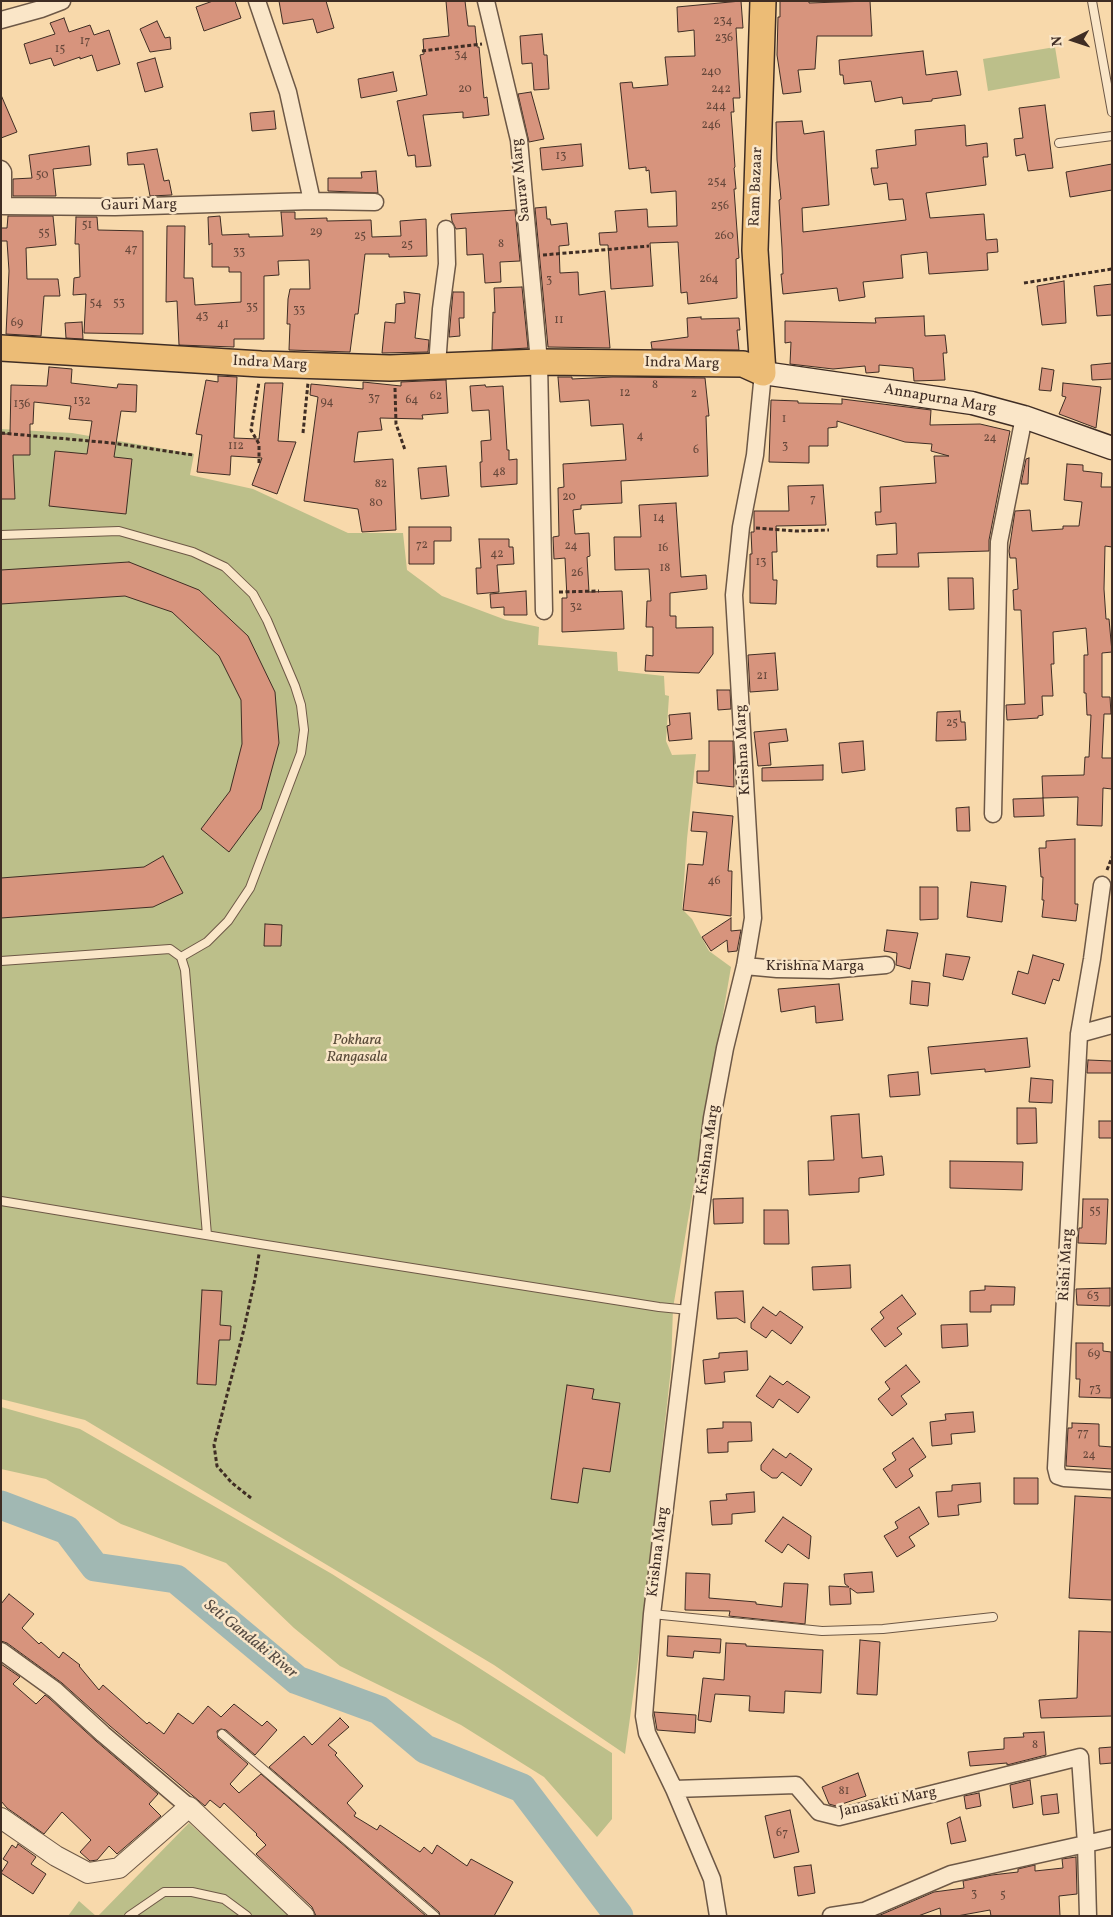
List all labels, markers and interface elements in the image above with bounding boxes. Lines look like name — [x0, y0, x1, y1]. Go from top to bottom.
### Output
house number: 234 — [713, 15, 733, 29]
north arrow — [1048, 15, 1098, 65]
house number: 236 — [715, 32, 733, 46]
house number: 17 — [80, 35, 90, 49]
text: N — [1048, 35, 1067, 47]
house number: 15 — [55, 43, 65, 57]
house number: 34 — [454, 49, 468, 63]
house number: 240 — [701, 66, 721, 80]
house number: 20 — [458, 83, 472, 97]
house number: 242 — [711, 83, 731, 97]
house number: 244 — [706, 100, 726, 114]
house number: 246 — [701, 119, 721, 133]
street label: Saurav Marg — [509, 137, 535, 223]
street label: Ram Bazaar — [747, 147, 767, 227]
house number: 13 — [556, 150, 566, 164]
house number: 50 — [36, 169, 48, 183]
house number: 254 — [707, 176, 727, 190]
street label: Gauri Marg — [101, 196, 177, 216]
house number: 256 — [711, 200, 729, 214]
house number: 51 — [82, 219, 92, 233]
house number: 29 — [310, 226, 322, 240]
house number: 55 — [38, 227, 50, 241]
house number: 25 — [354, 230, 366, 244]
house number: 260 — [714, 230, 734, 244]
house number: 8 — [498, 238, 504, 252]
house number: 25 — [401, 239, 413, 253]
house number: 47 — [125, 243, 137, 257]
house number: 33 — [233, 246, 245, 260]
house number: 264 — [699, 273, 719, 287]
house number: 3 — [546, 274, 552, 288]
house number: 54 — [90, 297, 102, 311]
house number: 53 — [113, 297, 125, 311]
house number: 35 — [246, 301, 258, 315]
house number: 33 — [293, 304, 305, 318]
house number: 43 — [196, 310, 208, 324]
house number: 11 — [554, 314, 564, 328]
house number: 69 — [11, 317, 23, 331]
house number: 41 — [217, 318, 229, 332]
street label: Indra Marg — [232, 353, 308, 375]
street label: Indra Marg — [644, 354, 720, 374]
house number: 8 — [652, 379, 658, 393]
street label: Annapurna Marg — [882, 381, 998, 419]
house number: 12 — [619, 387, 631, 401]
house number: 2 — [691, 388, 697, 402]
house number: 62 — [430, 390, 442, 404]
house number: 37 — [368, 392, 380, 406]
house number: 64 — [406, 394, 418, 408]
house number: 132 — [73, 395, 91, 409]
house number: 94 — [320, 396, 334, 410]
house number: 136 — [14, 398, 30, 412]
house number: 1 — [782, 413, 786, 427]
house number: 4 — [636, 430, 644, 444]
house number: 24 — [983, 432, 997, 446]
house number: 112 — [228, 440, 244, 454]
house number: 3 — [782, 440, 788, 454]
house number: 6 — [693, 444, 699, 458]
house number: 48 — [492, 466, 506, 480]
house number: 82 — [375, 478, 387, 492]
house number: 20 — [562, 491, 576, 505]
house number: 7 — [810, 493, 816, 507]
house number: 80 — [369, 497, 383, 511]
house number: 14 — [653, 512, 665, 526]
house number: 72 — [416, 539, 428, 553]
house number: 24 — [564, 540, 578, 554]
house number: 16 — [658, 542, 668, 556]
house number: 42 — [490, 548, 504, 562]
house number: 13 — [756, 556, 766, 570]
house number: 18 — [660, 562, 670, 576]
house number: 26 — [571, 567, 583, 581]
house number: 32 — [570, 601, 582, 615]
house number: 21 — [756, 670, 768, 684]
street label: Krishna Marg — [733, 704, 755, 796]
house number: 25 — [946, 717, 958, 731]
house number: 46 — [707, 875, 721, 889]
street label: Krishna Marga — [766, 958, 864, 976]
park label: Pokhara Rangasala — [326, 1032, 388, 1067]
street label: Krishna Marg — [694, 1104, 724, 1196]
house number: 55 — [1089, 1205, 1101, 1219]
street label: Rishi Marg — [1056, 1228, 1078, 1302]
house number: 63 — [1087, 1290, 1099, 1304]
house number: 69 — [1088, 1348, 1100, 1362]
house number: 73 — [1089, 1383, 1101, 1397]
house number: 77 — [1077, 1427, 1089, 1441]
house number: 24 — [1082, 1449, 1096, 1463]
street label: Krishna Marg — [645, 1506, 673, 1598]
water label: Seti Gandaki River — [199, 1596, 301, 1684]
house number: 8 — [1032, 1739, 1038, 1753]
street label: Janasakti Marg — [838, 1784, 938, 1822]
house number: 81 — [839, 1785, 849, 1799]
house number: 67 — [776, 1827, 788, 1841]
house number: 3 — [971, 1888, 977, 1902]
house number: 5 — [1000, 1889, 1006, 1903]

